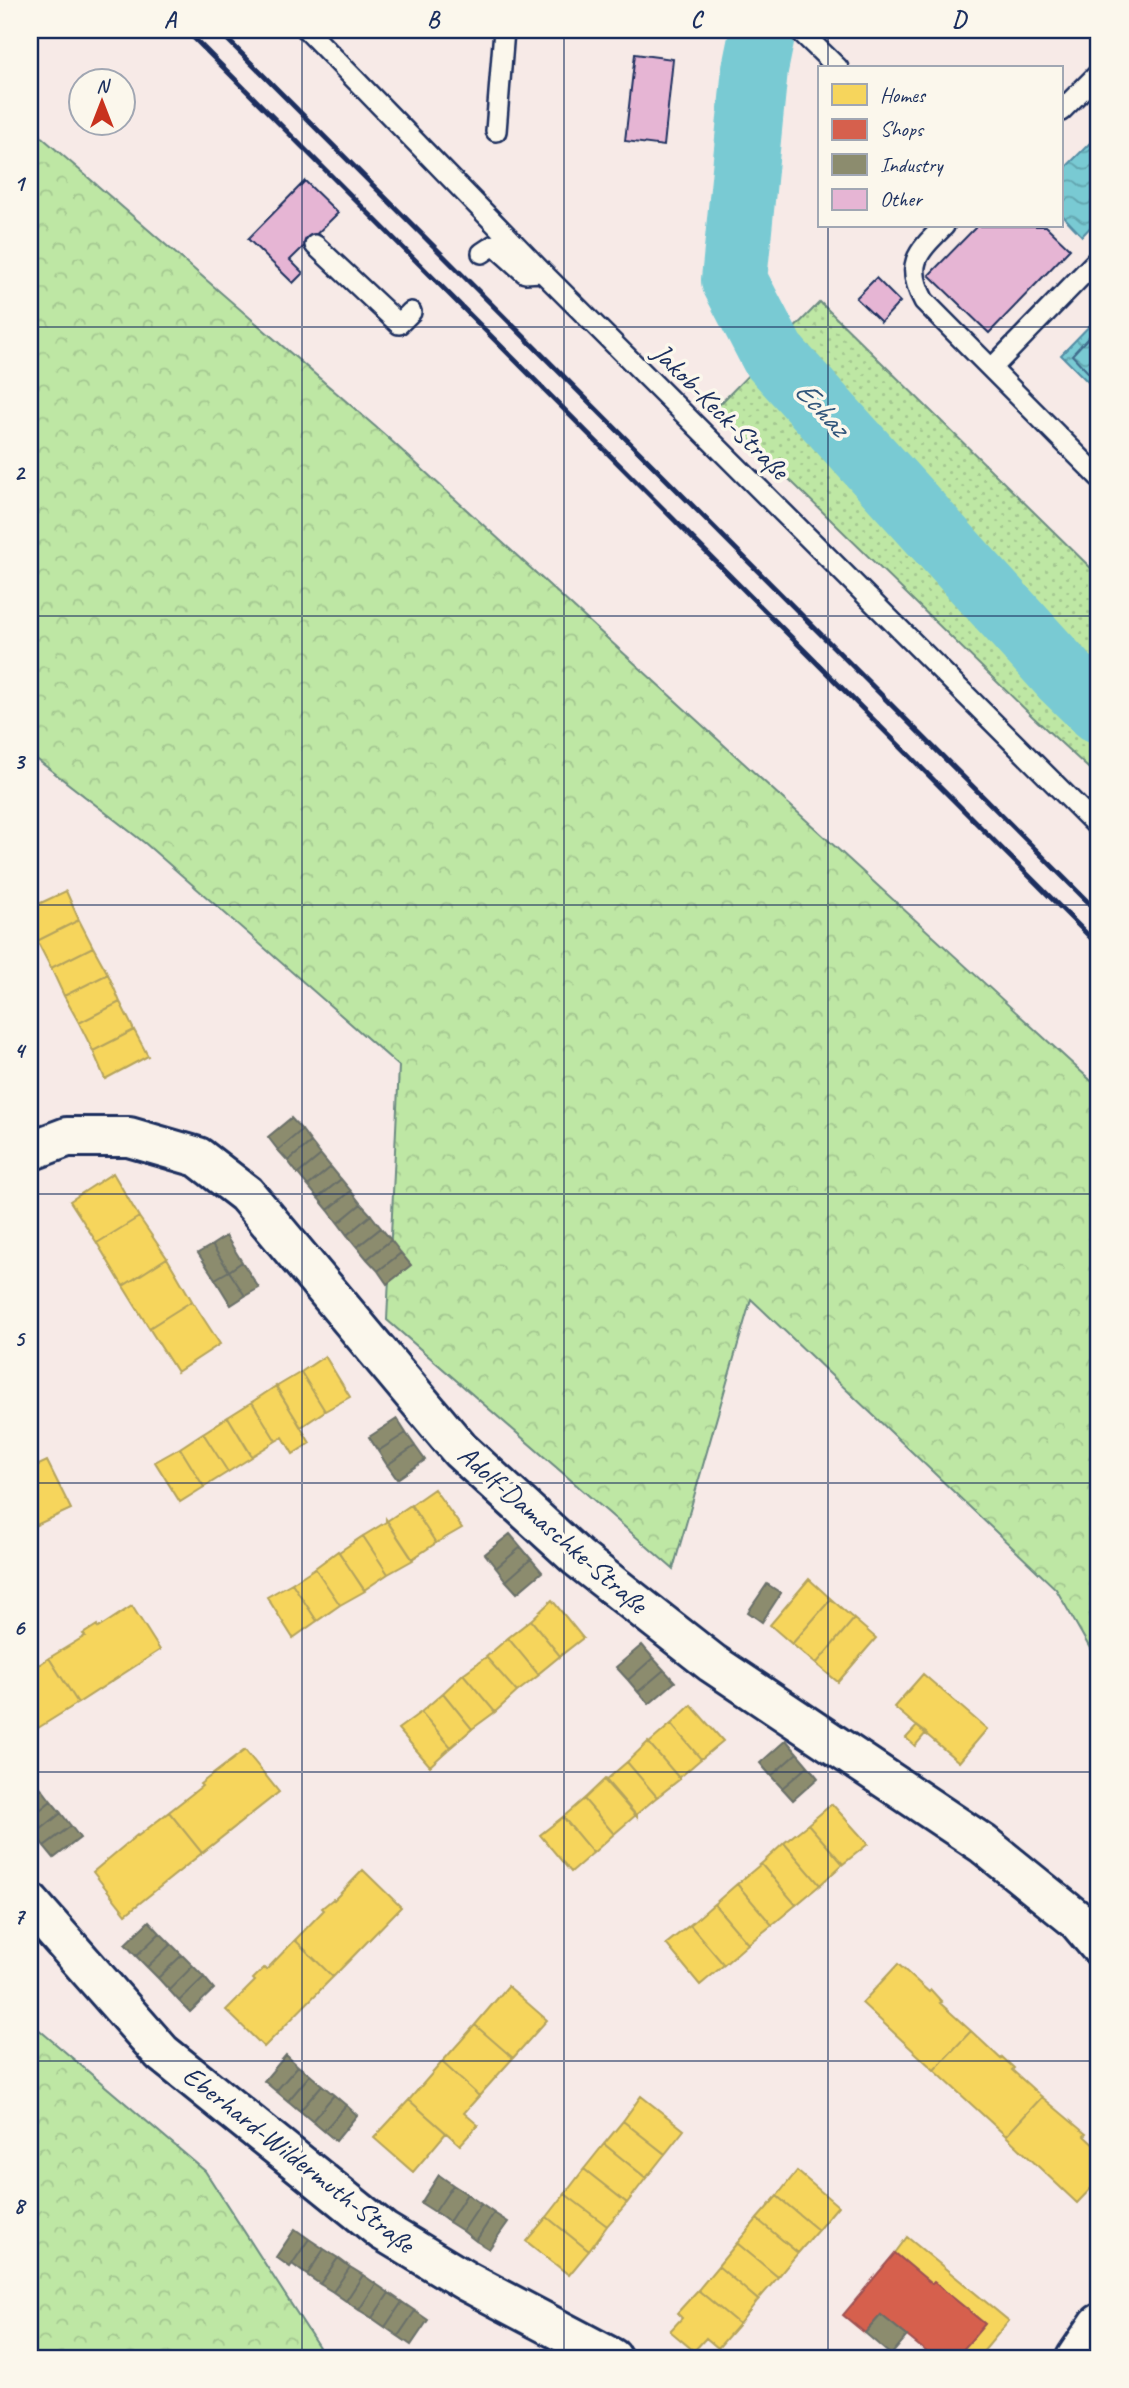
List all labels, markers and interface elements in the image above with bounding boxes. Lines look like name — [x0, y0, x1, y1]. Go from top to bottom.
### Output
text: A — [164, 5, 178, 34]
text: B — [427, 5, 441, 34]
text: C — [691, 5, 705, 34]
text: D — [952, 5, 968, 34]
north arrow — [66, 66, 136, 136]
legend — [818, 66, 1062, 228]
text: N — [96, 74, 111, 98]
text: Homes — [880, 82, 927, 108]
text: Shops — [880, 116, 925, 142]
text: Industry — [880, 152, 944, 178]
text: 1 — [14, 169, 27, 198]
text: Other — [880, 186, 923, 212]
street label: Jakob-Keck-Straße — [644, 334, 798, 488]
water label: Echaz — [787, 372, 860, 447]
text: 2 — [14, 458, 27, 487]
text: 3 — [14, 747, 27, 776]
text: 4 — [14, 1036, 27, 1065]
text: 5 — [14, 1324, 26, 1353]
street label: Adolf-Damaschke-Straße — [451, 1437, 656, 1622]
text: 6 — [14, 1613, 27, 1642]
text: 7 — [14, 1902, 27, 1931]
street label: Eberhard-Wildermuth-Straße — [176, 2058, 423, 2262]
text: 8 — [14, 2191, 27, 2220]

